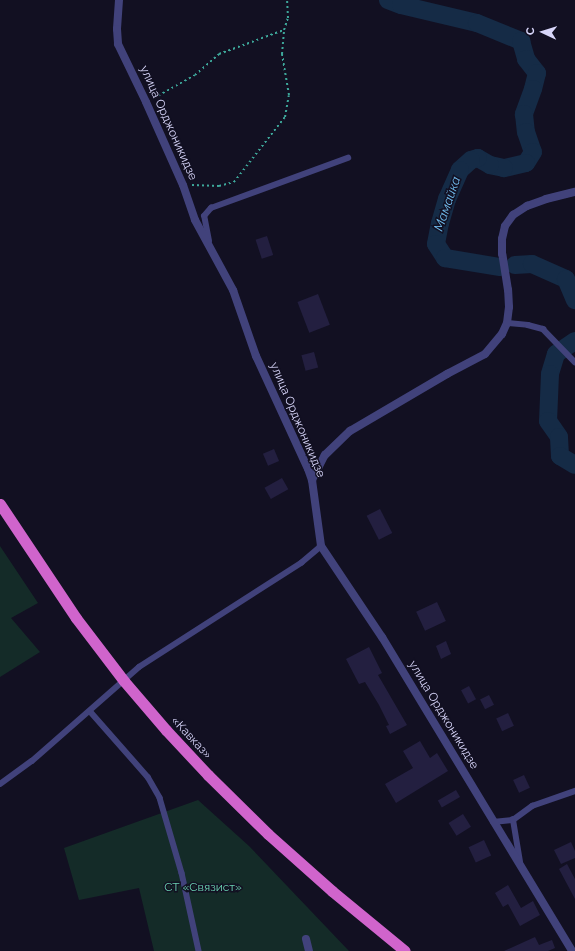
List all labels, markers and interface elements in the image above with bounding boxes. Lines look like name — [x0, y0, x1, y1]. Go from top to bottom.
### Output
north arrow — [523, 12, 563, 52]
text: С — [524, 27, 537, 35]
street label: улица Орджоникидзе — [136, 63, 200, 183]
water label: Мамайка — [431, 175, 465, 233]
street label: улица Орджоникидзе — [266, 360, 328, 480]
street label: улица Орджоникидзе — [405, 658, 481, 772]
street label: «Кавказ» — [168, 714, 214, 762]
park label: СТ «Связист» — [164, 881, 242, 895]

